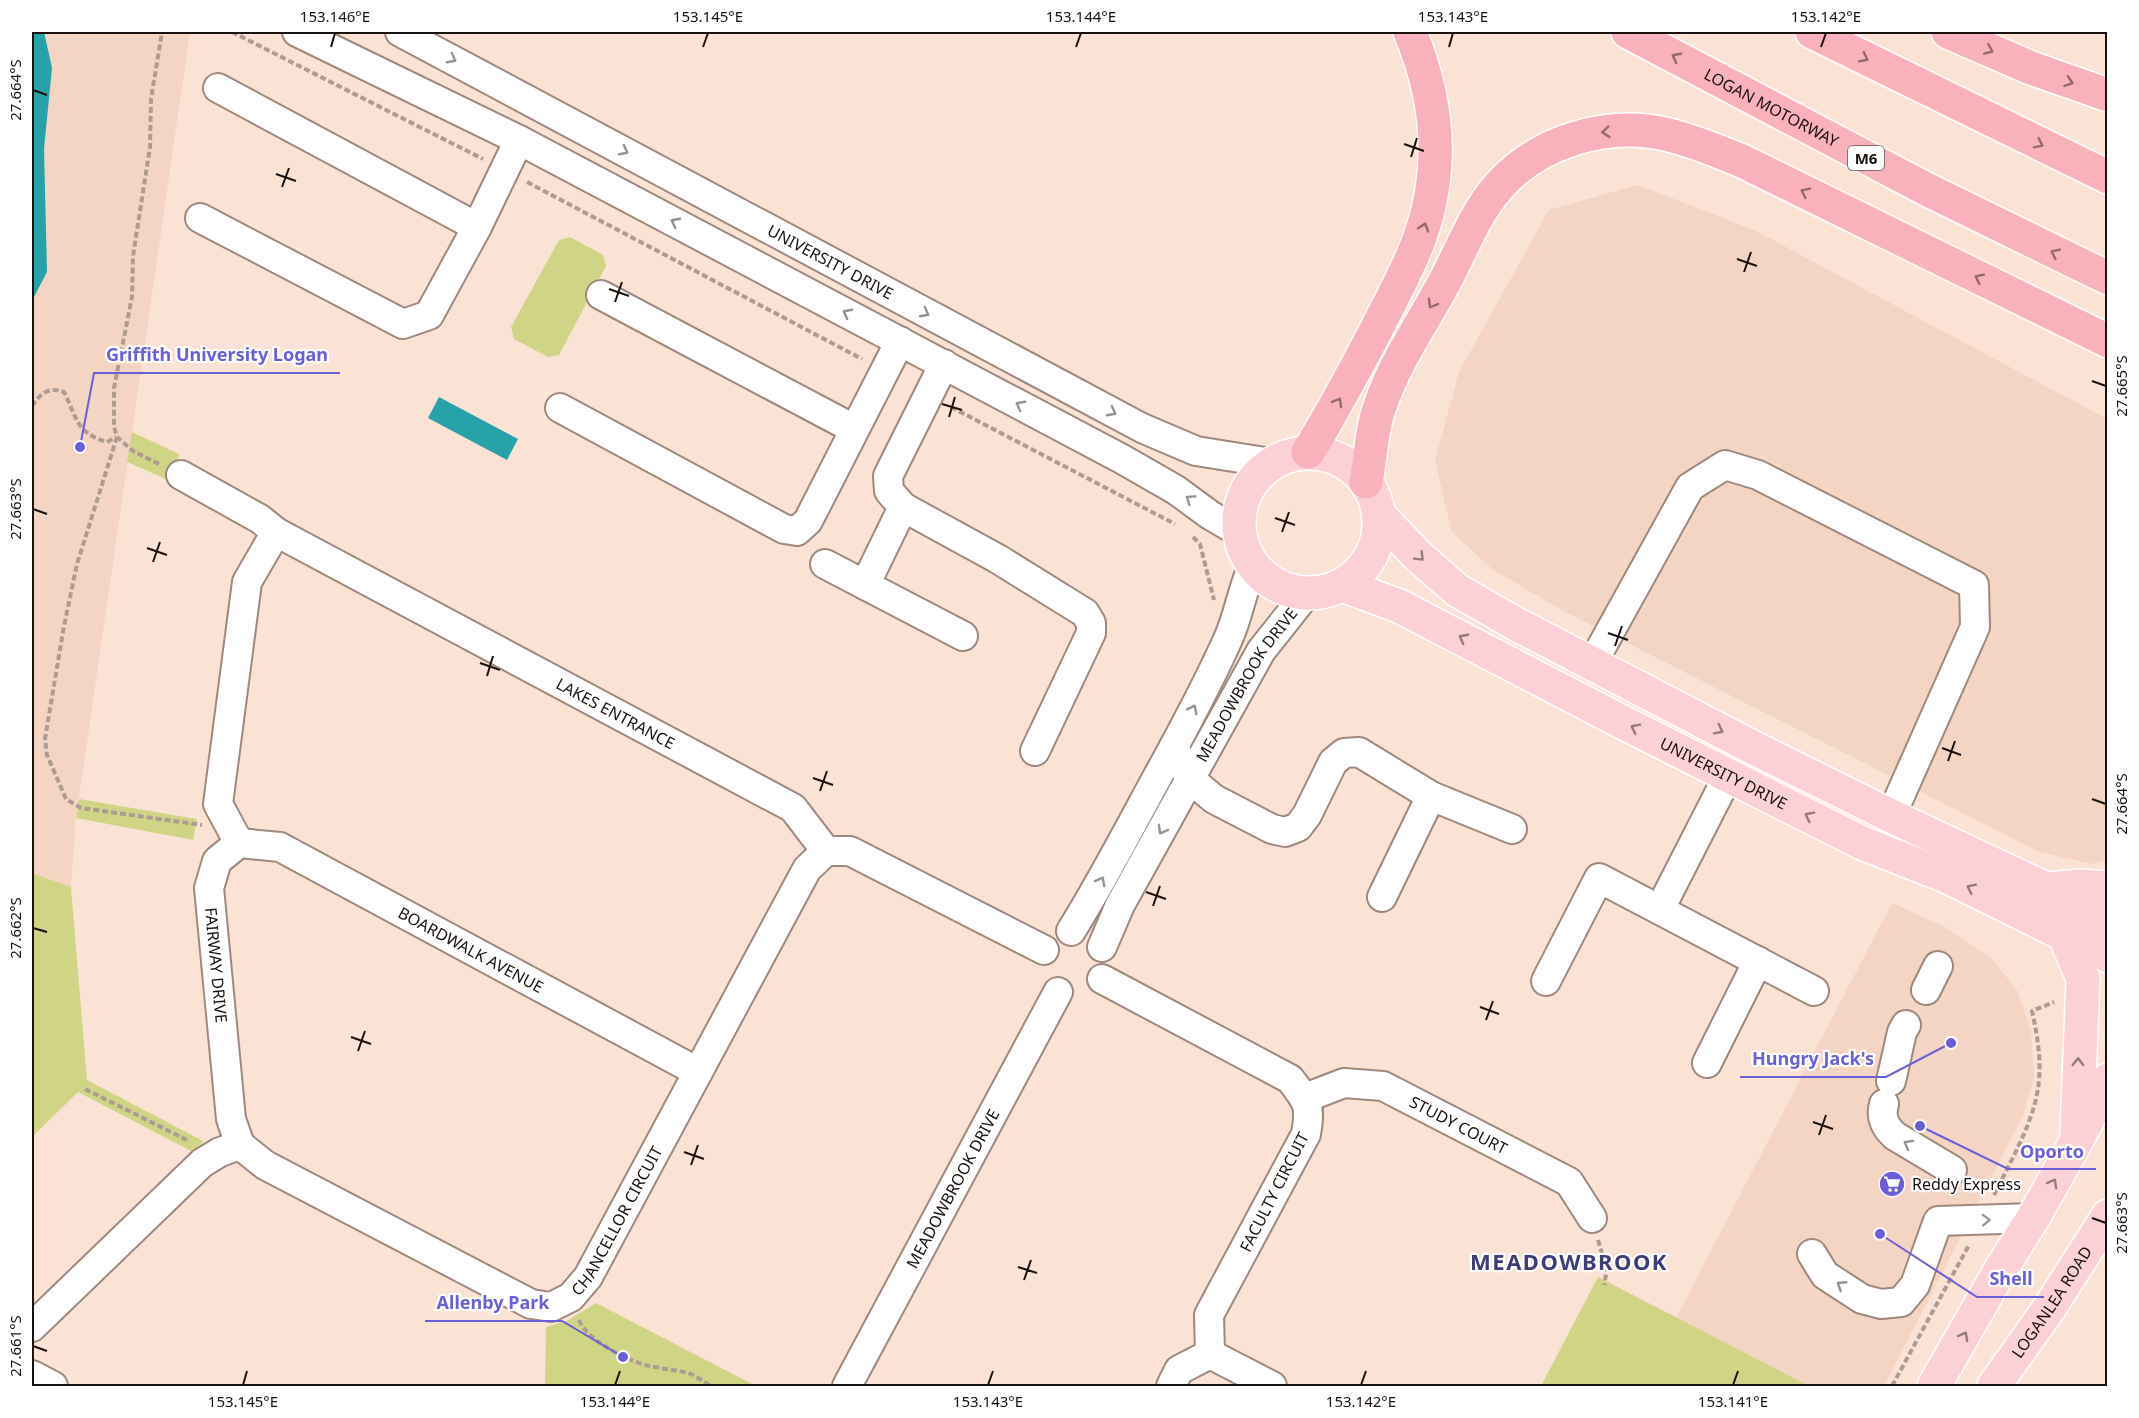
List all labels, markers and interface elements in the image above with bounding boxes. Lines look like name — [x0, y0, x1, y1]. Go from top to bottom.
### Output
text: 153.146°E — [300, 6, 370, 26]
text: 153.145°E — [673, 6, 743, 26]
text: 153.144°E — [1046, 6, 1116, 26]
text: 153.143°E — [1418, 6, 1488, 26]
text: 153.142°E — [1791, 6, 1861, 26]
one-way arrow — [1983, 42, 1994, 54]
one-way arrow — [1858, 50, 1869, 62]
one-way arrow — [446, 52, 456, 63]
one-way arrow — [1672, 53, 1683, 64]
text: 27.664°S — [5, 59, 25, 121]
street label: LOGAN MOTORWAY — [1700, 63, 1843, 152]
one-way arrow — [2063, 75, 2074, 88]
one-way arrow — [1601, 125, 1610, 138]
one-way arrow — [2033, 136, 2044, 148]
one-way arrow — [617, 144, 628, 155]
road number: M6 — [1848, 146, 1884, 170]
one-way arrow — [1800, 188, 1811, 199]
one-way arrow — [671, 218, 681, 229]
street label: UNIVERSITY DRIVE — [764, 219, 897, 304]
one-way arrow — [1416, 222, 1429, 233]
one-way arrow — [2050, 249, 2061, 260]
one-way arrow — [1975, 274, 1986, 285]
one-way arrow — [1428, 298, 1439, 308]
one-way arrow — [919, 306, 929, 317]
one-way arrow — [843, 309, 854, 320]
callout: Griffith University Logan — [94, 337, 340, 373]
text: Griffith University Logan — [106, 342, 328, 366]
text: 27.665°S — [2111, 355, 2131, 417]
one-way arrow — [1330, 398, 1342, 408]
one-way arrow — [1015, 400, 1026, 412]
one-way arrow — [1105, 405, 1116, 417]
text: 27.663°S — [5, 478, 25, 540]
one-way arrow — [1186, 495, 1197, 506]
one-way arrow — [1413, 550, 1423, 561]
street label: MEADOWBROOK DRIVE — [1191, 603, 1302, 766]
one-way arrow — [1458, 633, 1469, 645]
street label: LAKES ENTRANCE — [552, 673, 679, 754]
one-way arrow — [1186, 704, 1197, 715]
one-way arrow — [1712, 722, 1723, 734]
one-way arrow — [1631, 724, 1642, 736]
street label: UNIVERSITY DRIVE — [1656, 732, 1791, 815]
text: 27.664°S — [2111, 773, 2131, 835]
one-way arrow — [1805, 812, 1816, 824]
one-way arrow — [1158, 824, 1169, 834]
one-way arrow — [1094, 877, 1105, 887]
one-way arrow — [1966, 884, 1977, 896]
text: 27.662°S — [5, 897, 25, 959]
street label: BOARDWALK AVENUE — [394, 902, 548, 998]
street label: FAIRWAY DRIVE — [200, 906, 233, 1024]
callout: Hungry Jack's — [1740, 1041, 1886, 1077]
text: Hungry Jack's — [1752, 1046, 1874, 1070]
one-way arrow — [2072, 1058, 2085, 1067]
street label: STUDY COURT — [1406, 1091, 1511, 1159]
street label: MEADOWBROOK DRIVE — [901, 1105, 1004, 1272]
street label: FACULTY CIRCUIT — [1234, 1128, 1314, 1256]
callout: Oporto — [2008, 1133, 2096, 1169]
one-way arrow — [1904, 1139, 1914, 1151]
text: Oporto — [2020, 1139, 2084, 1163]
street label: CHANCELLOR CIRCUIT — [566, 1142, 667, 1300]
supermarket icon: Reddy Express — [1877, 1169, 1907, 1199]
place label: Reddy Express — [1912, 1173, 2021, 1195]
one-way arrow — [2046, 1179, 2057, 1189]
text: 27.663°S — [2111, 1192, 2131, 1254]
one-way arrow — [1981, 1213, 1990, 1226]
street label: LOGANLEA ROAD — [2006, 1242, 2097, 1362]
district label: MEADOWBROOK — [1470, 1246, 1668, 1276]
callout: Shell — [1977, 1261, 2044, 1297]
text: Shell — [1989, 1266, 2033, 1290]
one-way arrow — [1837, 1281, 1847, 1293]
callout: Allenby Park — [425, 1285, 562, 1321]
text: Allenby Park — [437, 1290, 550, 1314]
text: 27.661°S — [5, 1315, 25, 1377]
one-way arrow — [1956, 1332, 1968, 1342]
text: 153.145°E — [208, 1391, 278, 1411]
text: 153.144°E — [580, 1391, 650, 1411]
text: 153.143°E — [953, 1391, 1023, 1411]
text: 153.142°E — [1326, 1391, 1396, 1411]
text: 153.141°E — [1698, 1391, 1768, 1411]

